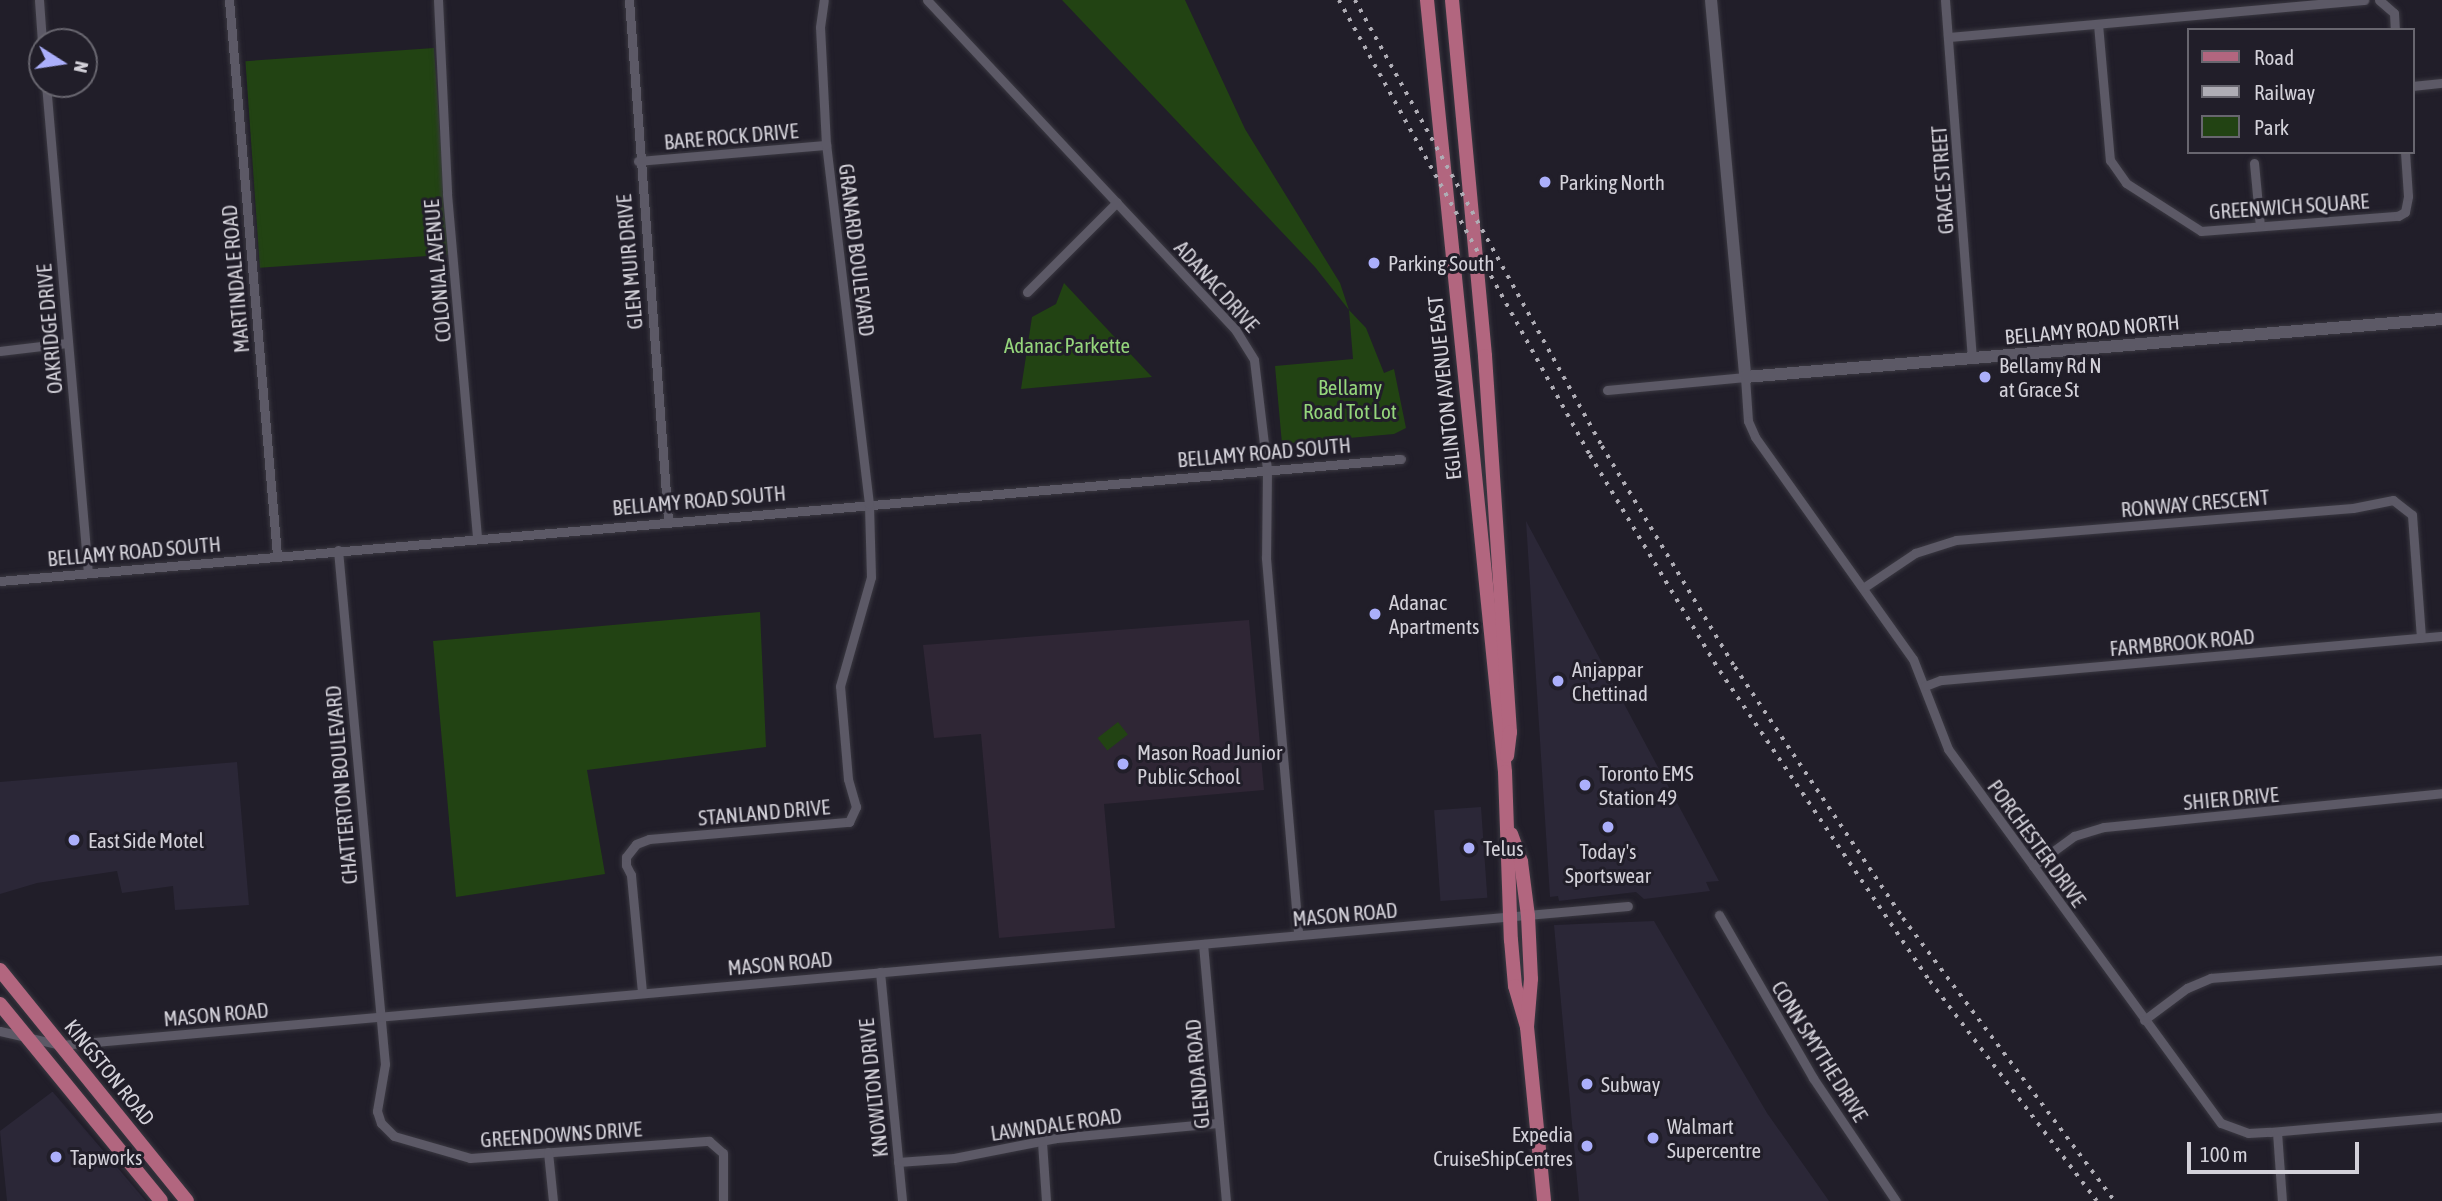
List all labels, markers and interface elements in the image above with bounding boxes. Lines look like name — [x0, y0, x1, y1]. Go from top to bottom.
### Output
north arrow — [28, 28, 98, 98]
legend — [2186, 28, 2414, 154]
text: Road — [2254, 45, 2294, 69]
text: N — [70, 59, 94, 75]
text: Railway — [2254, 80, 2315, 104]
text: Park — [2254, 115, 2289, 139]
street label: BARE ROCK DRIVE — [663, 118, 799, 154]
street label: GRACE STREET — [1926, 125, 1958, 235]
street label: GRANARD BOULEVARD — [834, 162, 880, 338]
place label: Parking North — [1559, 169, 1665, 195]
marker: Parking North — [1537, 174, 1553, 190]
street label: GREENWICH SQUARE — [2208, 188, 2370, 224]
street label: GLEN MUIR DRIVE — [611, 193, 647, 331]
street label: COLONIAL AVENUE — [418, 199, 456, 343]
street label: MARTINDALE ROAD — [216, 204, 254, 354]
street label: ADANAC DRIVE — [1169, 235, 1265, 337]
place label: Parking South — [1388, 250, 1494, 276]
marker: Parking South — [1366, 255, 1382, 271]
street label: OAKRIDGE DRIVE — [31, 263, 67, 395]
street label: EGLINTON AVENUE EAST — [1422, 295, 1466, 481]
street label: BELLAMY ROAD NORTH — [2003, 309, 2181, 349]
park label: Adanac Parkette — [1004, 332, 1130, 358]
place label: Bellamy Rd N at Grace St — [1999, 352, 2102, 402]
marker: Bellamy Rd N at Grace St — [1977, 369, 1993, 385]
park label: Bellamy Road Tot Lot — [1303, 374, 1397, 424]
street label: BELLAMY ROAD SOUTH — [1176, 432, 1352, 472]
street label: BELLAMY ROAD SOUTH — [611, 480, 787, 520]
street label: RONWAY CRESCENT — [2120, 484, 2270, 522]
street label: BELLAMY ROAD SOUTH — [46, 531, 222, 571]
place label: Adanac Apartments — [1389, 589, 1479, 639]
marker: Adanac Apartments — [1367, 606, 1383, 622]
street label: FARMBROOK ROAD — [2108, 623, 2256, 661]
place label: Anjappar Chettinad — [1572, 656, 1648, 706]
marker: Anjappar Chettinad — [1550, 673, 1566, 689]
street label: CHATTERTON BOULEVARD — [320, 685, 362, 885]
place label: Mason Road Junior Public School — [1137, 739, 1282, 789]
marker: Mason Road Junior Public School — [1115, 756, 1131, 772]
place label: Toronto EMS Station 49 — [1599, 760, 1693, 810]
street label: PORCHESTER DRIVE — [1983, 775, 2091, 911]
marker: Toronto EMS Station 49 — [1577, 777, 1593, 793]
street label: SHIER DRIVE — [2182, 781, 2280, 815]
street label: STANLAND DRIVE — [697, 794, 831, 830]
marker: Today's Sportswear — [1600, 819, 1616, 835]
place label: East Side Motel — [88, 827, 204, 853]
marker: East Side Motel — [66, 832, 82, 848]
place label: Telus — [1483, 835, 1524, 861]
place label: Today's Sportswear — [1565, 838, 1651, 888]
marker: Telus — [1461, 840, 1477, 856]
street label: MASON ROAD — [1291, 897, 1399, 931]
street label: MASON ROAD — [726, 946, 834, 980]
street label: CONN SMYTHE DRIVE — [1767, 976, 1873, 1126]
street label: MASON ROAD — [162, 997, 270, 1031]
street label: KINGSTON ROAD — [60, 1014, 160, 1130]
street label: KNOWLTON DRIVE — [853, 1017, 893, 1159]
street label: GLENDA ROAD — [1180, 1018, 1214, 1130]
place label: Subway — [1601, 1071, 1660, 1097]
marker: Subway — [1579, 1076, 1595, 1092]
street label: LAWNDALE ROAD — [989, 1102, 1123, 1146]
place label: Walmart Supercentre — [1667, 1113, 1761, 1163]
street label: GREENDOWNS DRIVE — [479, 1116, 643, 1152]
place label: Expedia CruiseShipCentres — [1433, 1121, 1573, 1171]
scale bar — [2190, 1128, 2362, 1172]
marker: Walmart Supercentre — [1645, 1130, 1661, 1146]
marker: Expedia CruiseShipCentres — [1579, 1138, 1595, 1154]
text: 100 m — [2200, 1142, 2248, 1166]
place label: Tapworks — [70, 1144, 142, 1170]
marker: Tapworks — [48, 1149, 64, 1165]

